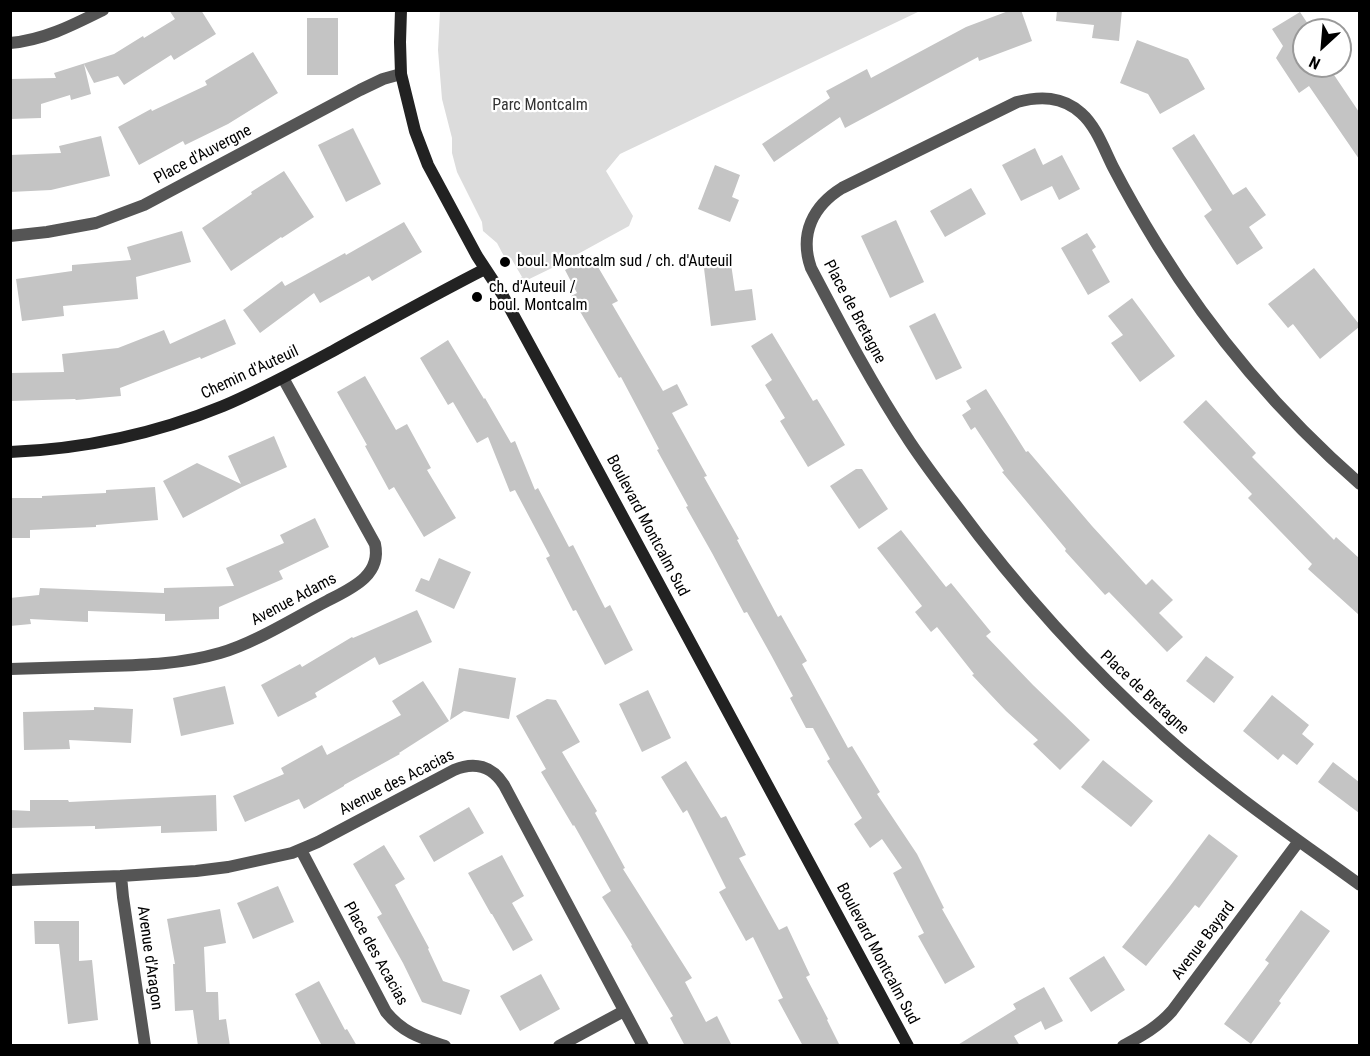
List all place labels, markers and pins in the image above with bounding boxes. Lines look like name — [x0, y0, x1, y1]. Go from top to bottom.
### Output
place label: boul. Montcalm sud / ch. d'Auteuil — [517, 252, 733, 272]
marker: boul. Montcalm sud / ch. d'Auteuil — [498, 255, 512, 269]
place label: ch. d'Auteuil / boul. Montcalm — [489, 278, 588, 316]
marker: ch. d'Auteuil / boul. Montcalm — [470, 290, 484, 304]

